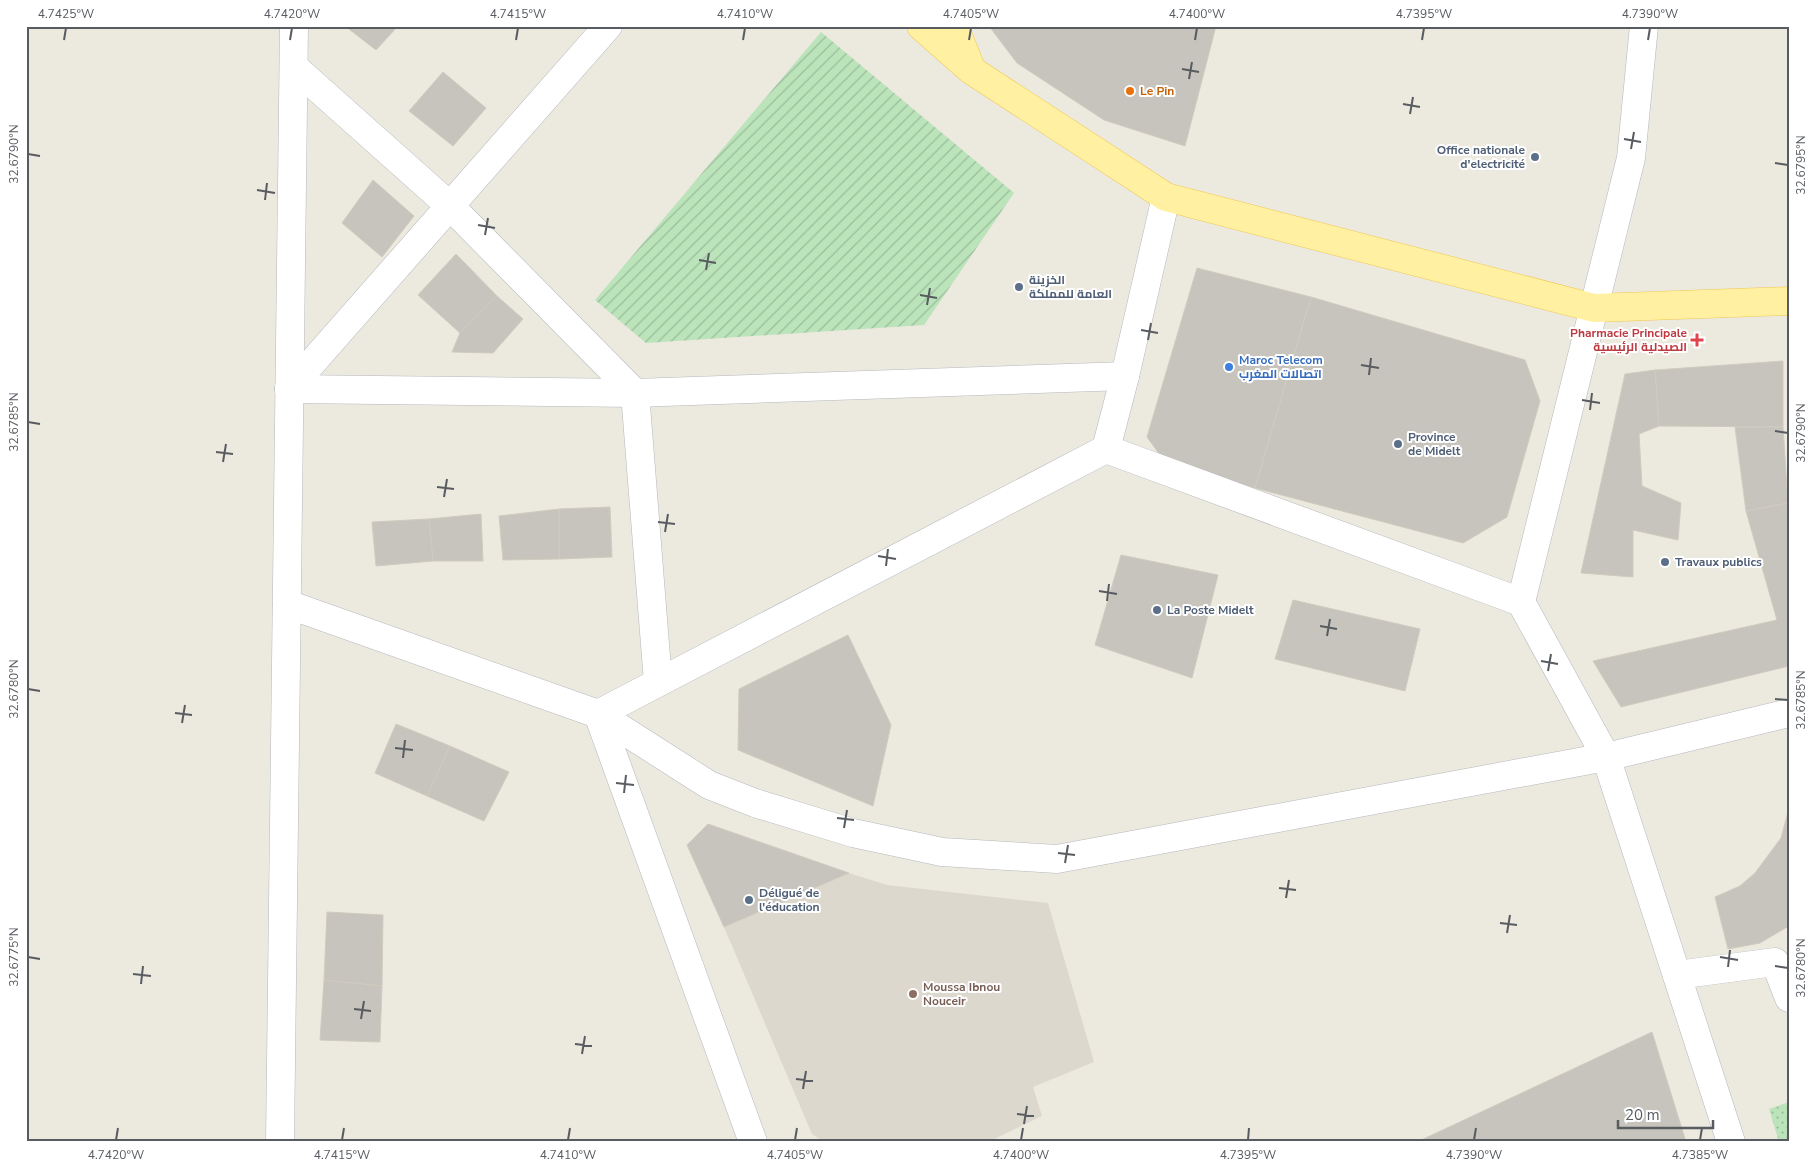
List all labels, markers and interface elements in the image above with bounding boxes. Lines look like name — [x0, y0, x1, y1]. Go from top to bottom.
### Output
text: 4.7425°W — [38, 6, 94, 22]
text: 4.7420°W — [264, 6, 320, 22]
text: 4.7415°W — [490, 6, 546, 22]
text: 4.7410°W — [717, 6, 773, 22]
text: 4.7405°W — [943, 6, 999, 22]
text: 4.7400°W — [1169, 6, 1225, 22]
text: 4.7395°W — [1396, 6, 1452, 22]
text: 4.7390°W — [1622, 6, 1678, 22]
place label: Le Pin — [1140, 83, 1174, 99]
marker: Le Pin — [1124, 85, 1136, 97]
text: 32.6790°N — [6, 124, 22, 184]
text: 32.6795°N — [1793, 135, 1809, 195]
place label: Office nationale d'electricité — [1437, 142, 1525, 172]
marker: Office nationale d'electricité — [1529, 151, 1541, 163]
place label: الخزينة العامة للمملكة — [1029, 272, 1112, 302]
marker: الخزينة العامة للمملكة — [1013, 281, 1025, 293]
place label: Pharmacie Principale الصيدلية الرئيسية — [1570, 325, 1687, 355]
marker: Pharmacie Principale الصيدلية الرئيسية — [1691, 334, 1703, 346]
place label: Maroc Telecom اتصالات المغرب — [1239, 352, 1323, 382]
marker: Maroc Telecom اتصالات المغرب — [1223, 361, 1235, 373]
text: 32.6785°N — [6, 392, 22, 452]
text: 32.6790°N — [1793, 403, 1809, 463]
place label: Province de Midelt — [1408, 429, 1461, 459]
marker: Province de Midelt — [1392, 438, 1404, 450]
place label: Travaux publics — [1675, 554, 1762, 570]
marker: Travaux publics — [1659, 556, 1671, 568]
place label: La Poste Midelt — [1167, 602, 1254, 618]
marker: La Poste Midelt — [1151, 604, 1163, 616]
text: 32.6780°N — [6, 659, 22, 719]
text: 32.6785°N — [1793, 670, 1809, 730]
place label: Déligué de l'éducation — [759, 885, 820, 915]
marker: Déligué de l'éducation — [743, 894, 755, 906]
text: 32.6775°N — [6, 927, 22, 987]
text: 32.6780°N — [1793, 938, 1809, 998]
place label: Moussa Ibnou Nouceir — [923, 979, 1000, 1009]
marker: Moussa Ibnou Nouceir — [907, 988, 919, 1000]
scale bar — [1618, 1098, 1712, 1130]
text: 20 m — [1625, 1105, 1660, 1125]
text: 4.7420°W — [88, 1147, 144, 1163]
text: 4.7415°W — [314, 1147, 370, 1163]
text: 4.7410°W — [540, 1147, 596, 1163]
text: 4.7405°W — [767, 1147, 823, 1163]
text: 4.7400°W — [993, 1147, 1049, 1163]
text: 4.7395°W — [1220, 1147, 1276, 1163]
text: 4.7390°W — [1446, 1147, 1502, 1163]
text: 4.7385°W — [1672, 1147, 1728, 1163]

